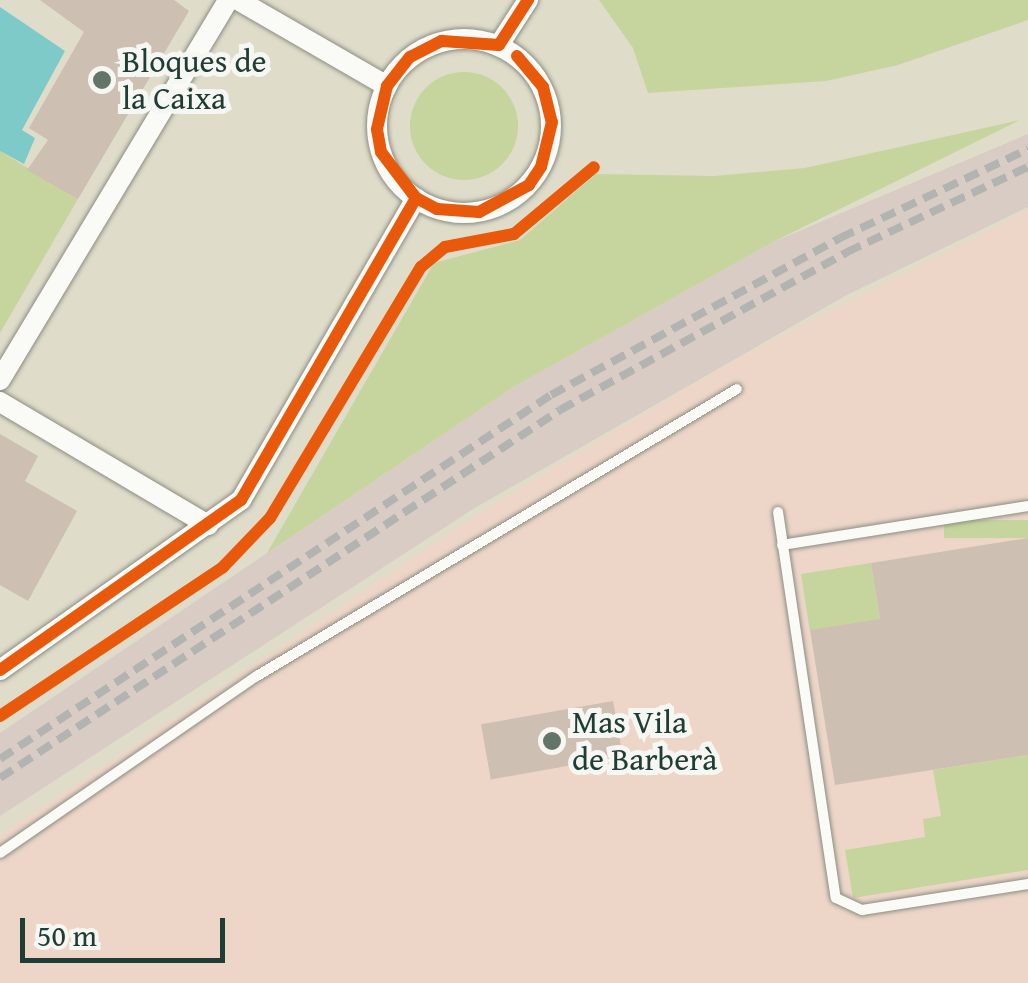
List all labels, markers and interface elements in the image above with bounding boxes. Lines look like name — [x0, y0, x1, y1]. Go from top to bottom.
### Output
place label: Bloques de la Caixa — [122, 43, 266, 118]
marker: Bloques de la Caixa — [91, 69, 113, 91]
place label: Mas Vila de Barberà — [572, 704, 717, 779]
marker: Mas Vila de Barberà — [541, 730, 563, 752]
scale bar — [25, 898, 230, 960]
text: 50 m — [37, 913, 97, 957]

